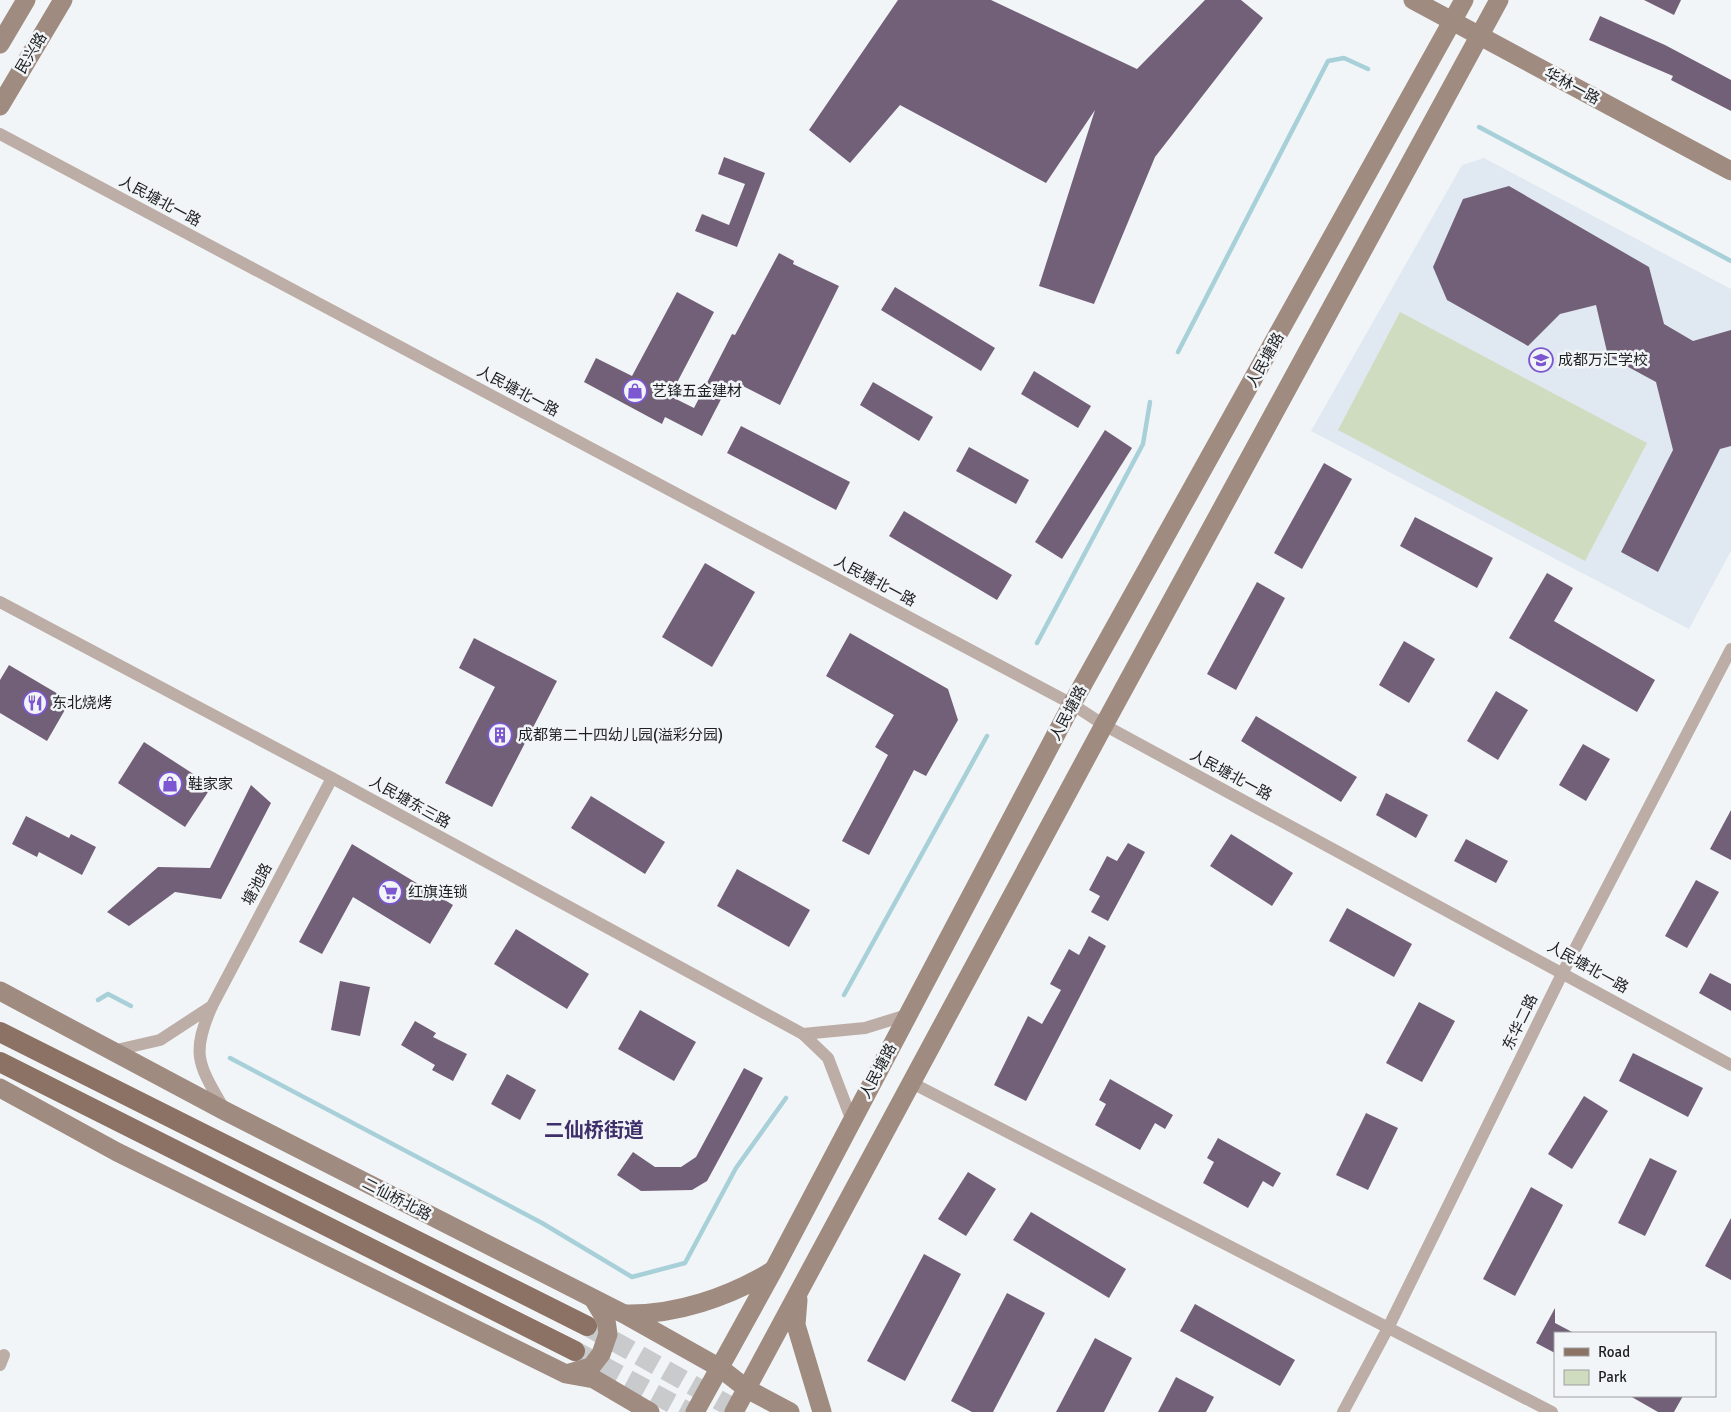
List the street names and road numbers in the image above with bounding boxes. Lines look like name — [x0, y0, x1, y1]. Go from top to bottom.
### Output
street label: 民兴路 — [12, 29, 50, 77]
street label: 华林一路 — [1541, 64, 1603, 108]
street label: 人民塘北一路 — [116, 172, 204, 230]
street label: 人民塘路 — [1243, 329, 1287, 391]
street label: 人民塘北一路 — [474, 362, 562, 420]
street label: 人民塘北一路 — [831, 552, 919, 610]
street label: 人民塘路 — [1046, 682, 1090, 744]
street label: 人民塘北一路 — [1187, 746, 1275, 804]
street label: 人民塘东三路 — [366, 772, 454, 832]
street label: 塘池路 — [238, 860, 276, 908]
street label: 人民塘北一路 — [1544, 937, 1632, 997]
street label: 东华二路 — [1499, 991, 1541, 1053]
street label: 人民塘路 — [856, 1040, 900, 1102]
street label: 二仙桥北路 — [359, 1174, 435, 1224]

